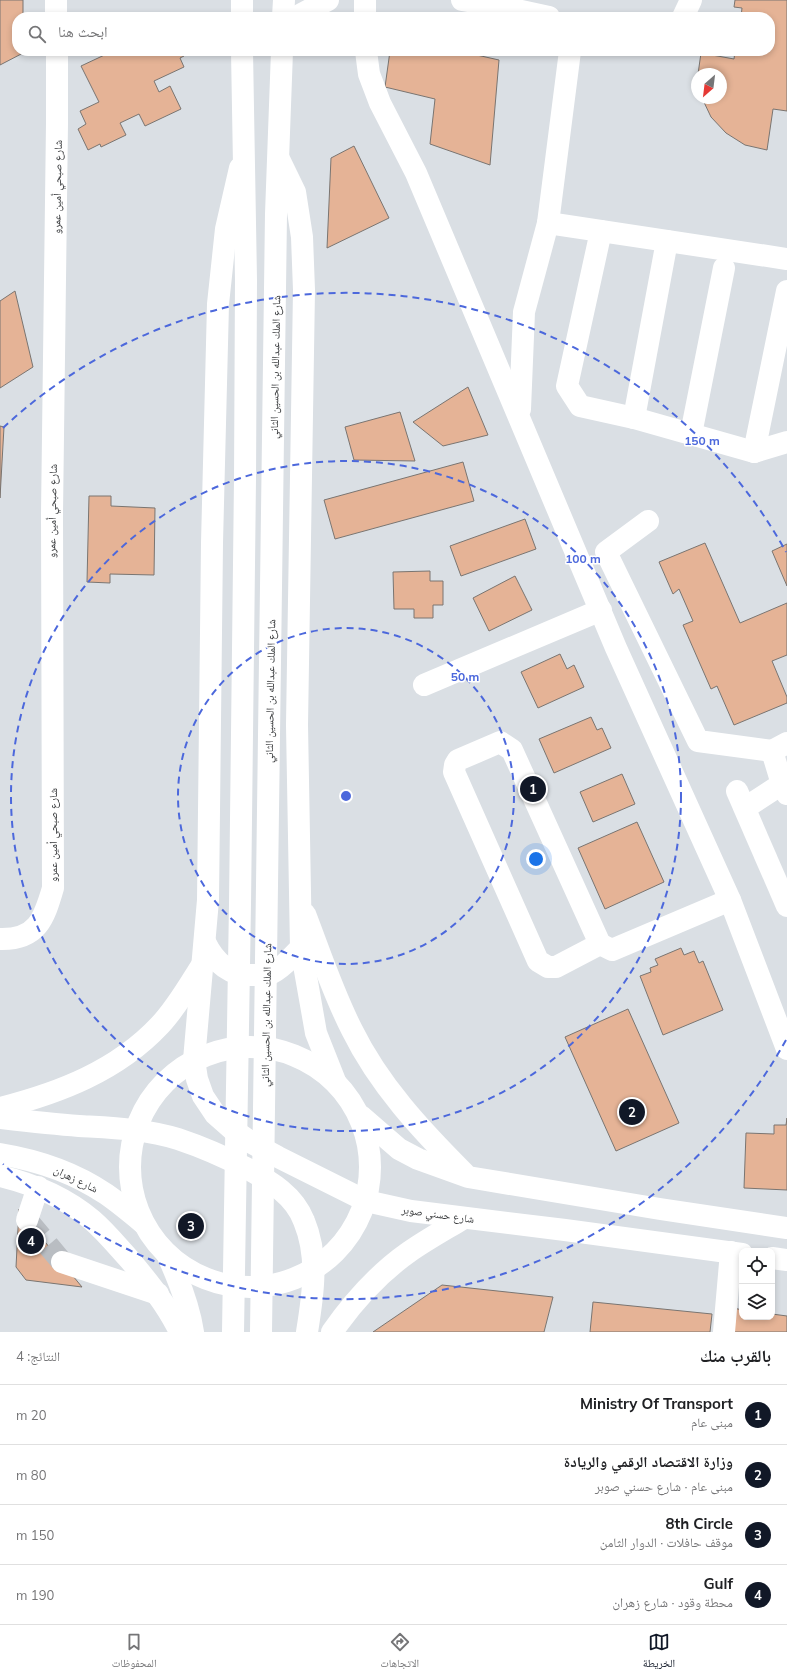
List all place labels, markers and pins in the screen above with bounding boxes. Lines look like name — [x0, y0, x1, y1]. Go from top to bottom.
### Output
pin: 1 — [520, 774, 546, 804]
centre of rings — [339, 789, 353, 803]
pin: 2 — [619, 1097, 645, 1127]
pin: 3 — [178, 1211, 204, 1241]
pin: 4 — [18, 1226, 44, 1256]

